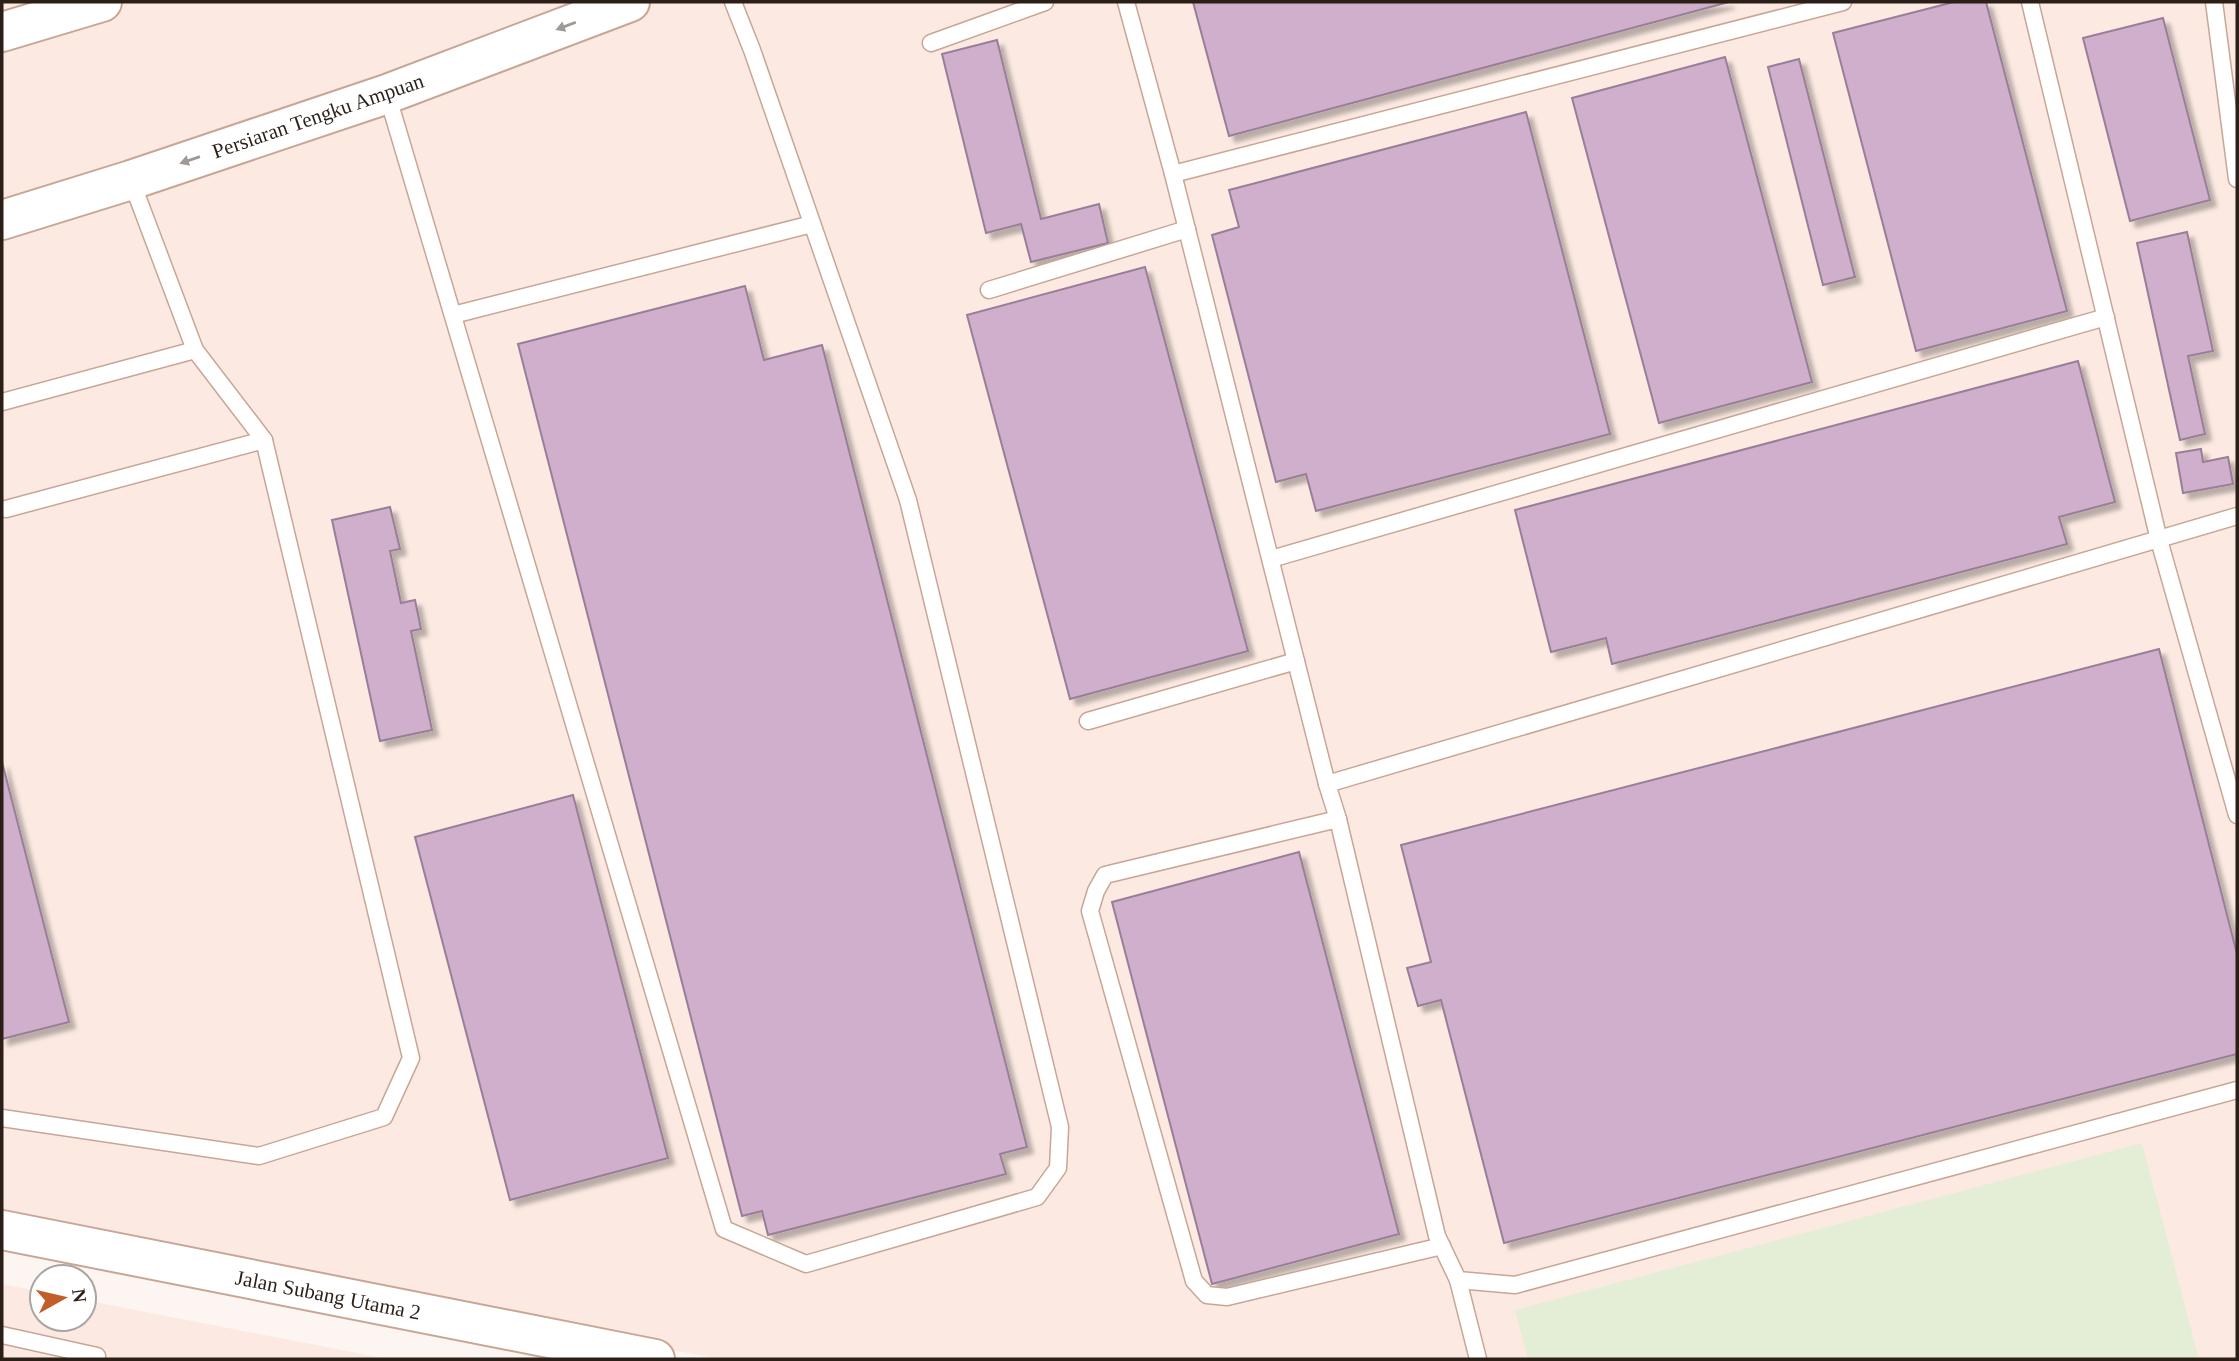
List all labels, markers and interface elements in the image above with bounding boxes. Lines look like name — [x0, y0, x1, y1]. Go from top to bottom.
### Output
one-way arrow — [555, 21, 576, 32]
street label: Persiaran Tengku Ampuan — [209, 68, 427, 164]
one-way arrow — [180, 155, 201, 166]
north arrow — [28, 1263, 98, 1333]
street label: Jalan Subang Utama 2 — [233, 1265, 423, 1325]
text: N — [68, 1287, 91, 1304]

